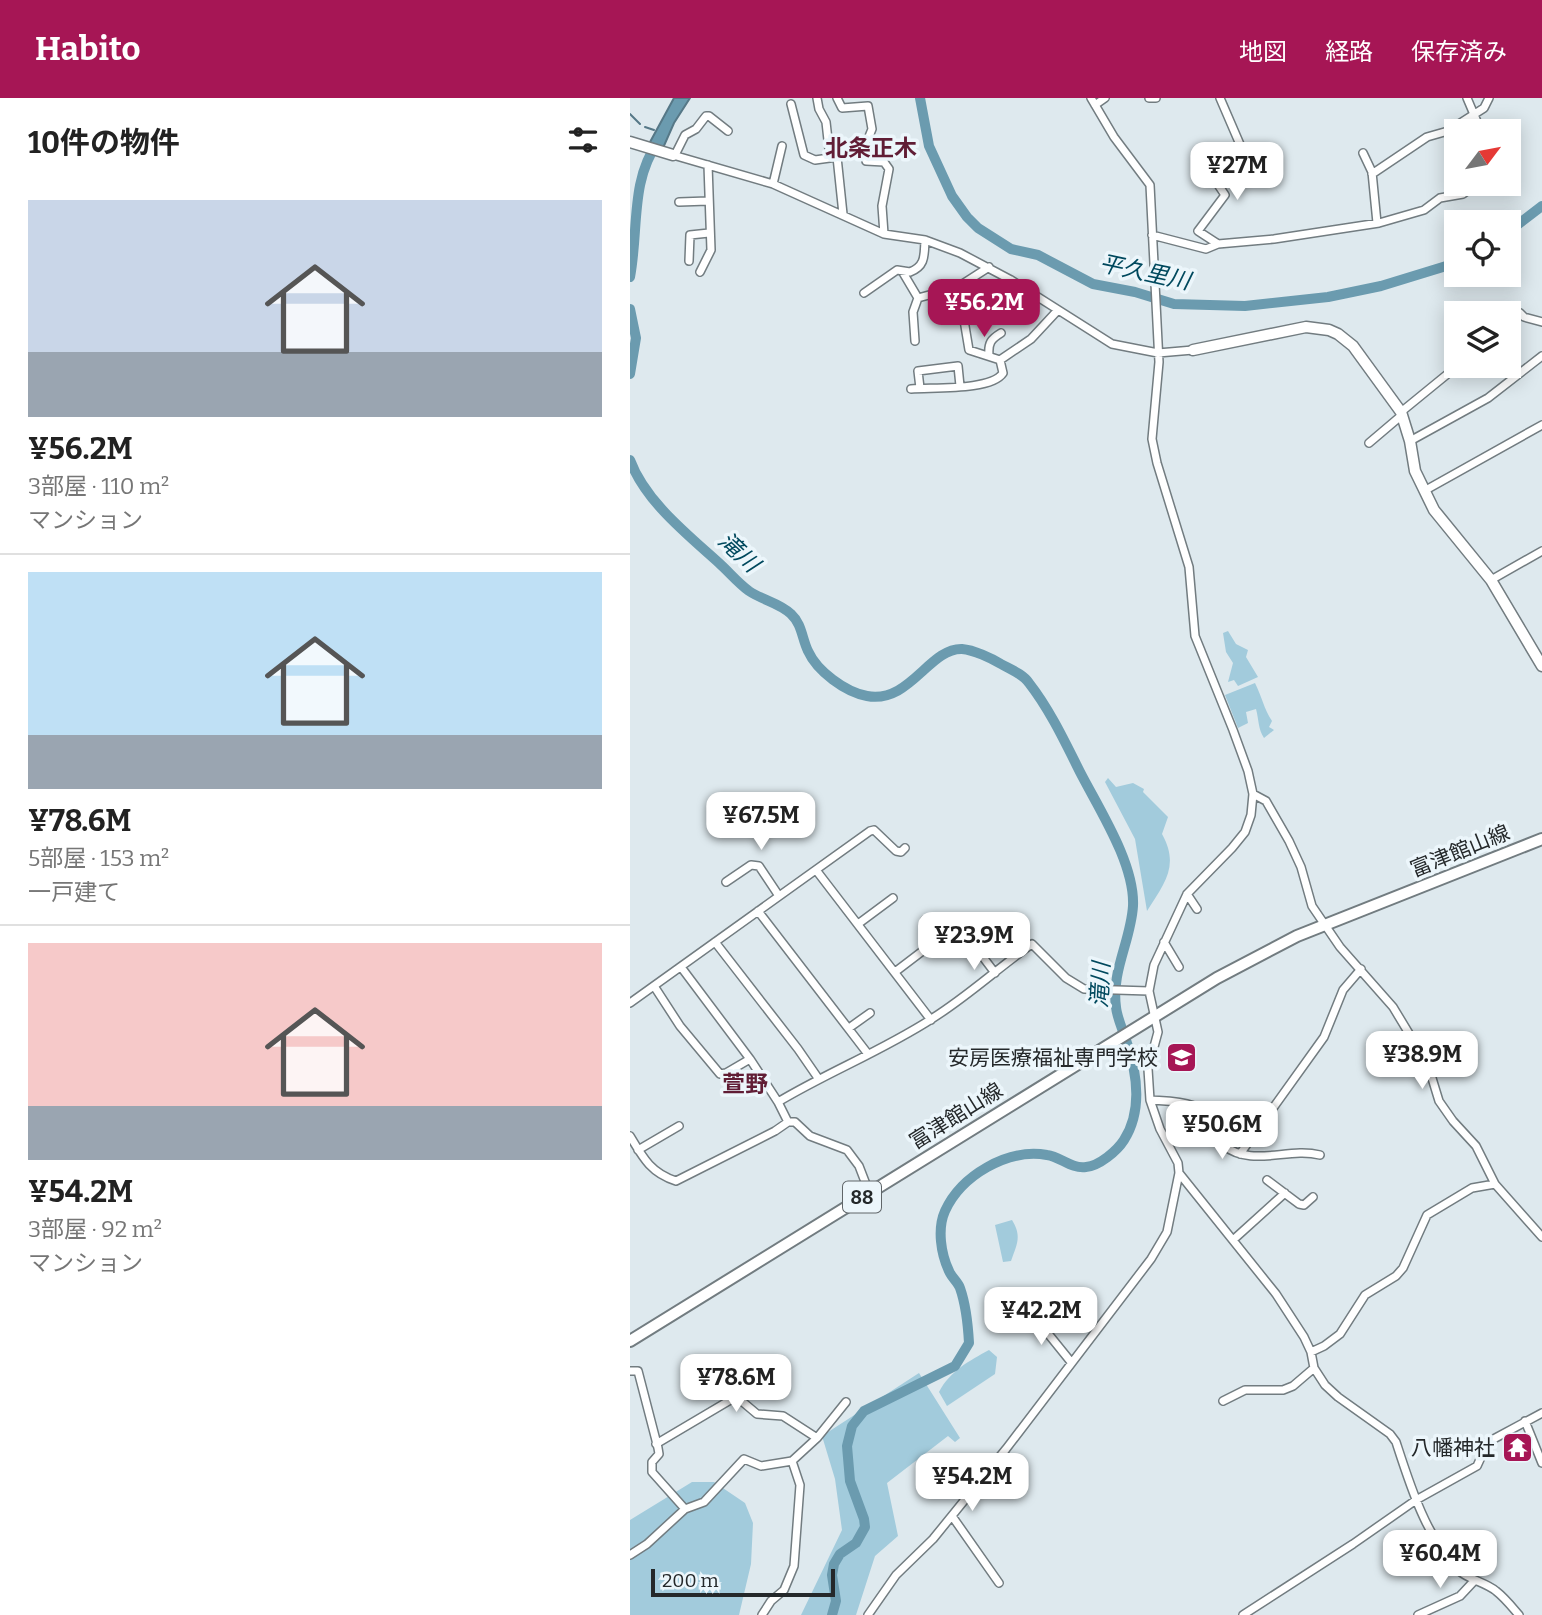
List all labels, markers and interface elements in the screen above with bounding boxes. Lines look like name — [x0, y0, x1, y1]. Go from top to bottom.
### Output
text: Habito — [35, 29, 141, 69]
text: 地図 — [1239, 38, 1287, 66]
text: 経路 — [1325, 38, 1373, 66]
text: 保存済み — [1411, 38, 1507, 66]
north arrow — [1444, 119, 1521, 196]
map controls — [1444, 119, 1521, 378]
icon: filters — [564, 121, 602, 159]
text: 10件の物件 — [28, 125, 180, 161]
district label: 北条正木 — [825, 134, 917, 162]
pin: ¥27M — [1196, 142, 1278, 202]
text: ¥27M — [1206, 151, 1268, 179]
button: locate — [1444, 210, 1521, 287]
icon: home — [252, 246, 378, 372]
water label: 平久里川 — [1097, 249, 1196, 296]
pin: ¥56.2M — [927, 280, 1041, 339]
text: ¥56.2M — [944, 288, 1024, 316]
button: layers — [1444, 301, 1521, 378]
text: ¥56.2M — [28, 431, 133, 467]
text: 3部屋 · 110 m² — [28, 472, 169, 500]
text: マンション — [28, 506, 143, 534]
water label: 滝川 — [713, 526, 768, 580]
icon: home — [252, 618, 378, 744]
pin: ¥67.5M — [704, 792, 818, 852]
text: ¥67.5M — [722, 801, 800, 829]
text: ¥78.6M — [28, 803, 132, 839]
street label: 富津館山線 — [1406, 819, 1514, 883]
text: 5部屋 · 153 m² — [28, 844, 169, 872]
text: 一戸建て — [28, 878, 120, 906]
pin: ¥23.9M — [917, 912, 1031, 972]
text: ¥23.9M — [934, 921, 1014, 949]
water label: 滝川 — [1085, 958, 1115, 1009]
icon: home — [252, 989, 378, 1115]
pin: ¥38.9M — [1365, 1032, 1479, 1091]
text: ¥38.9M — [1382, 1040, 1462, 1068]
school or university icon: 安房医療福祉専門学校 — [1164, 1041, 1198, 1075]
place label: 安房医療福祉専門学校 — [948, 1045, 1158, 1071]
district label: 萱野 — [722, 1070, 768, 1098]
street label: 富津館山線 — [905, 1077, 1007, 1155]
pin: ¥50.6M — [1165, 1102, 1279, 1161]
text: ¥50.6M — [1182, 1110, 1262, 1138]
text: ¥54.2M — [28, 1174, 133, 1210]
road number: 88 — [843, 1182, 881, 1212]
text: 3部屋 · 92 m² — [28, 1215, 162, 1243]
text: マンション — [28, 1249, 143, 1277]
pin: ¥42.2M — [984, 1288, 1098, 1347]
text: ¥42.2M — [1000, 1296, 1082, 1324]
pin: ¥78.6M — [679, 1354, 793, 1414]
text: ¥78.6M — [696, 1363, 776, 1391]
temple icon: 八幡神社 — [1501, 1431, 1535, 1465]
place label: 八幡神社 — [1411, 1435, 1495, 1461]
pin: ¥54.2M — [915, 1454, 1029, 1513]
text: ¥54.2M — [932, 1462, 1012, 1490]
pin: ¥60.4M — [1383, 1530, 1497, 1590]
text: ¥60.4M — [1399, 1539, 1481, 1567]
scale bar — [651, 1566, 835, 1598]
text: 200 m — [662, 1569, 719, 1592]

